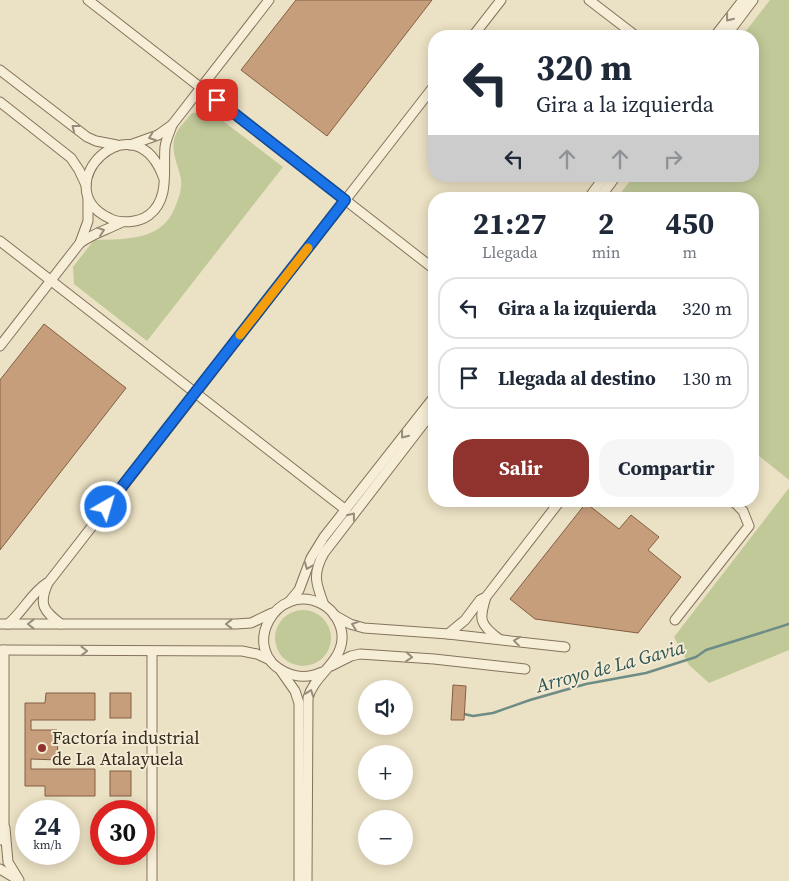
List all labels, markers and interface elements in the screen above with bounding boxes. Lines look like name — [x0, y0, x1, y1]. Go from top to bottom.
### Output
one-way arrow — [726, 12, 734, 21]
text: 320 m — [536, 44, 632, 92]
icon: left — [453, 50, 518, 115]
pin — [196, 79, 238, 121]
icon: arrive — [203, 86, 231, 114]
text: Gira a la izquierda — [536, 89, 714, 119]
one-way arrow — [71, 125, 81, 134]
one-way arrow — [148, 131, 156, 141]
icon: left — [500, 145, 528, 173]
icon: ahead — [553, 145, 581, 173]
icon: ahead — [606, 145, 634, 173]
icon: right — [659, 145, 687, 173]
text: 21:27 — [473, 203, 547, 244]
text: 2 — [598, 203, 614, 244]
text: 450 — [665, 203, 714, 244]
one-way arrow — [96, 227, 105, 237]
text: Llegada — [482, 241, 538, 263]
text: min — [592, 241, 621, 263]
text: m — [683, 241, 697, 263]
icon: left — [455, 294, 483, 322]
text: Gira a la izquierda — [498, 295, 657, 321]
text: 320 m — [682, 295, 732, 321]
icon: arrive — [455, 364, 483, 392]
text: Llegada al destino — [498, 365, 656, 391]
text: 130 m — [682, 365, 732, 391]
one-way arrow — [401, 429, 409, 438]
button: Salir — [453, 439, 589, 497]
button: Compartir — [599, 439, 734, 497]
position arrow — [79, 480, 131, 532]
one-way arrow — [346, 513, 354, 522]
one-way arrow — [304, 561, 314, 570]
one-way arrow — [27, 619, 34, 629]
one-way arrow — [224, 619, 232, 629]
one-way arrow — [352, 621, 360, 631]
water label: Arroyo de La Gavia — [532, 634, 687, 699]
one-way arrow — [512, 636, 520, 647]
one-way arrow — [80, 646, 88, 656]
one-way arrow — [406, 651, 414, 662]
map controls — [358, 680, 413, 865]
button: sound — [358, 680, 413, 735]
one-way arrow — [304, 689, 314, 698]
place label: Factoría industrial de La Atalayuela — [52, 725, 200, 771]
marker: Factoría industrial de La Atalayuela — [36, 742, 48, 754]
button: + — [358, 745, 413, 800]
speed limit sign: 30 — [90, 800, 155, 865]
text: 24 — [34, 809, 61, 843]
button: − — [358, 810, 413, 865]
text: km/h — [33, 837, 62, 853]

